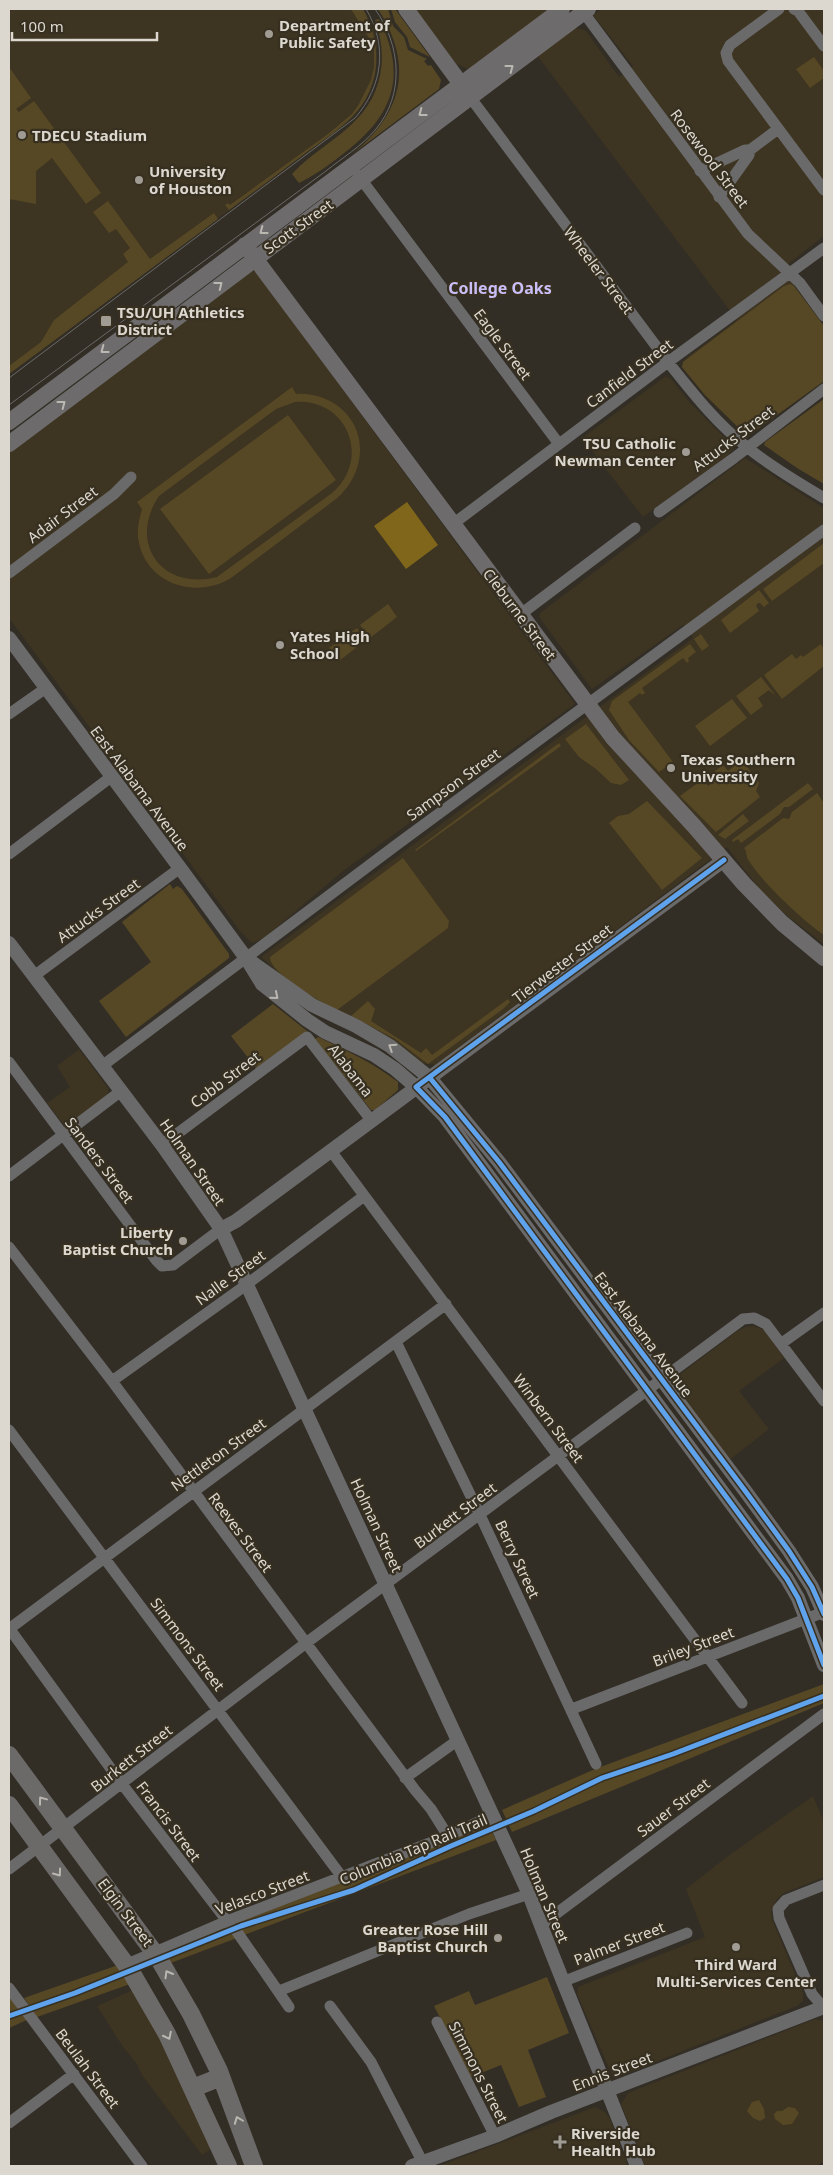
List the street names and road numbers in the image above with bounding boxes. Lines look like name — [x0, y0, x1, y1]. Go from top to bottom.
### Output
street label: Rosewood Street — [666, 105, 754, 212]
street label: Scott Street — [259, 194, 337, 258]
street label: Wheeler Street — [560, 222, 639, 318]
street label: Eagle Street — [470, 304, 537, 384]
street label: Canfield Street — [582, 334, 677, 412]
street label: Attucks Street — [688, 400, 779, 475]
street label: Adair Street — [23, 481, 102, 547]
street label: Cleburne Street — [479, 564, 561, 664]
street label: East Alabama Avenue — [86, 721, 194, 855]
street label: Sampson Street — [402, 743, 504, 825]
street label: Attucks Street — [53, 873, 144, 947]
street label: Tierwester Street — [508, 919, 616, 1007]
street label: Alabama — [324, 1039, 378, 1101]
street label: Cobb Street — [186, 1046, 265, 1112]
street label: Sanders Street — [61, 1113, 139, 1208]
street label: Holman Street — [156, 1115, 231, 1210]
street label: Nalle Street — [191, 1245, 269, 1309]
street label: East Alabama Avenue — [590, 1267, 698, 1401]
street label: Winbern Street — [509, 1370, 589, 1467]
street label: Nettleton Street — [167, 1412, 270, 1495]
street label: Holman Street — [346, 1475, 408, 1576]
street label: Burkett Street — [410, 1477, 501, 1553]
street label: Reeves Street — [204, 1488, 278, 1576]
street label: Berry Street — [491, 1517, 545, 1602]
street label: Simmons Street — [146, 1593, 230, 1695]
street label: Briley Street — [650, 1621, 737, 1671]
street label: Burkett Street — [86, 1720, 176, 1796]
street label: Sauer Street — [632, 1773, 714, 1841]
street label: Francis Street — [132, 1777, 206, 1866]
street label: Columbia Tap Rail Trail — [336, 1809, 490, 1889]
street label: Holman Street — [516, 1844, 574, 1946]
street label: Velasco Street — [212, 1865, 312, 1919]
street label: Elgin Street — [94, 1874, 159, 1951]
street label: Palmer Street — [571, 1916, 668, 1970]
street label: Simmons Street — [445, 2018, 513, 2127]
street label: Beulah Street — [51, 2024, 125, 2112]
street label: Ennis Street — [569, 2046, 655, 2095]

